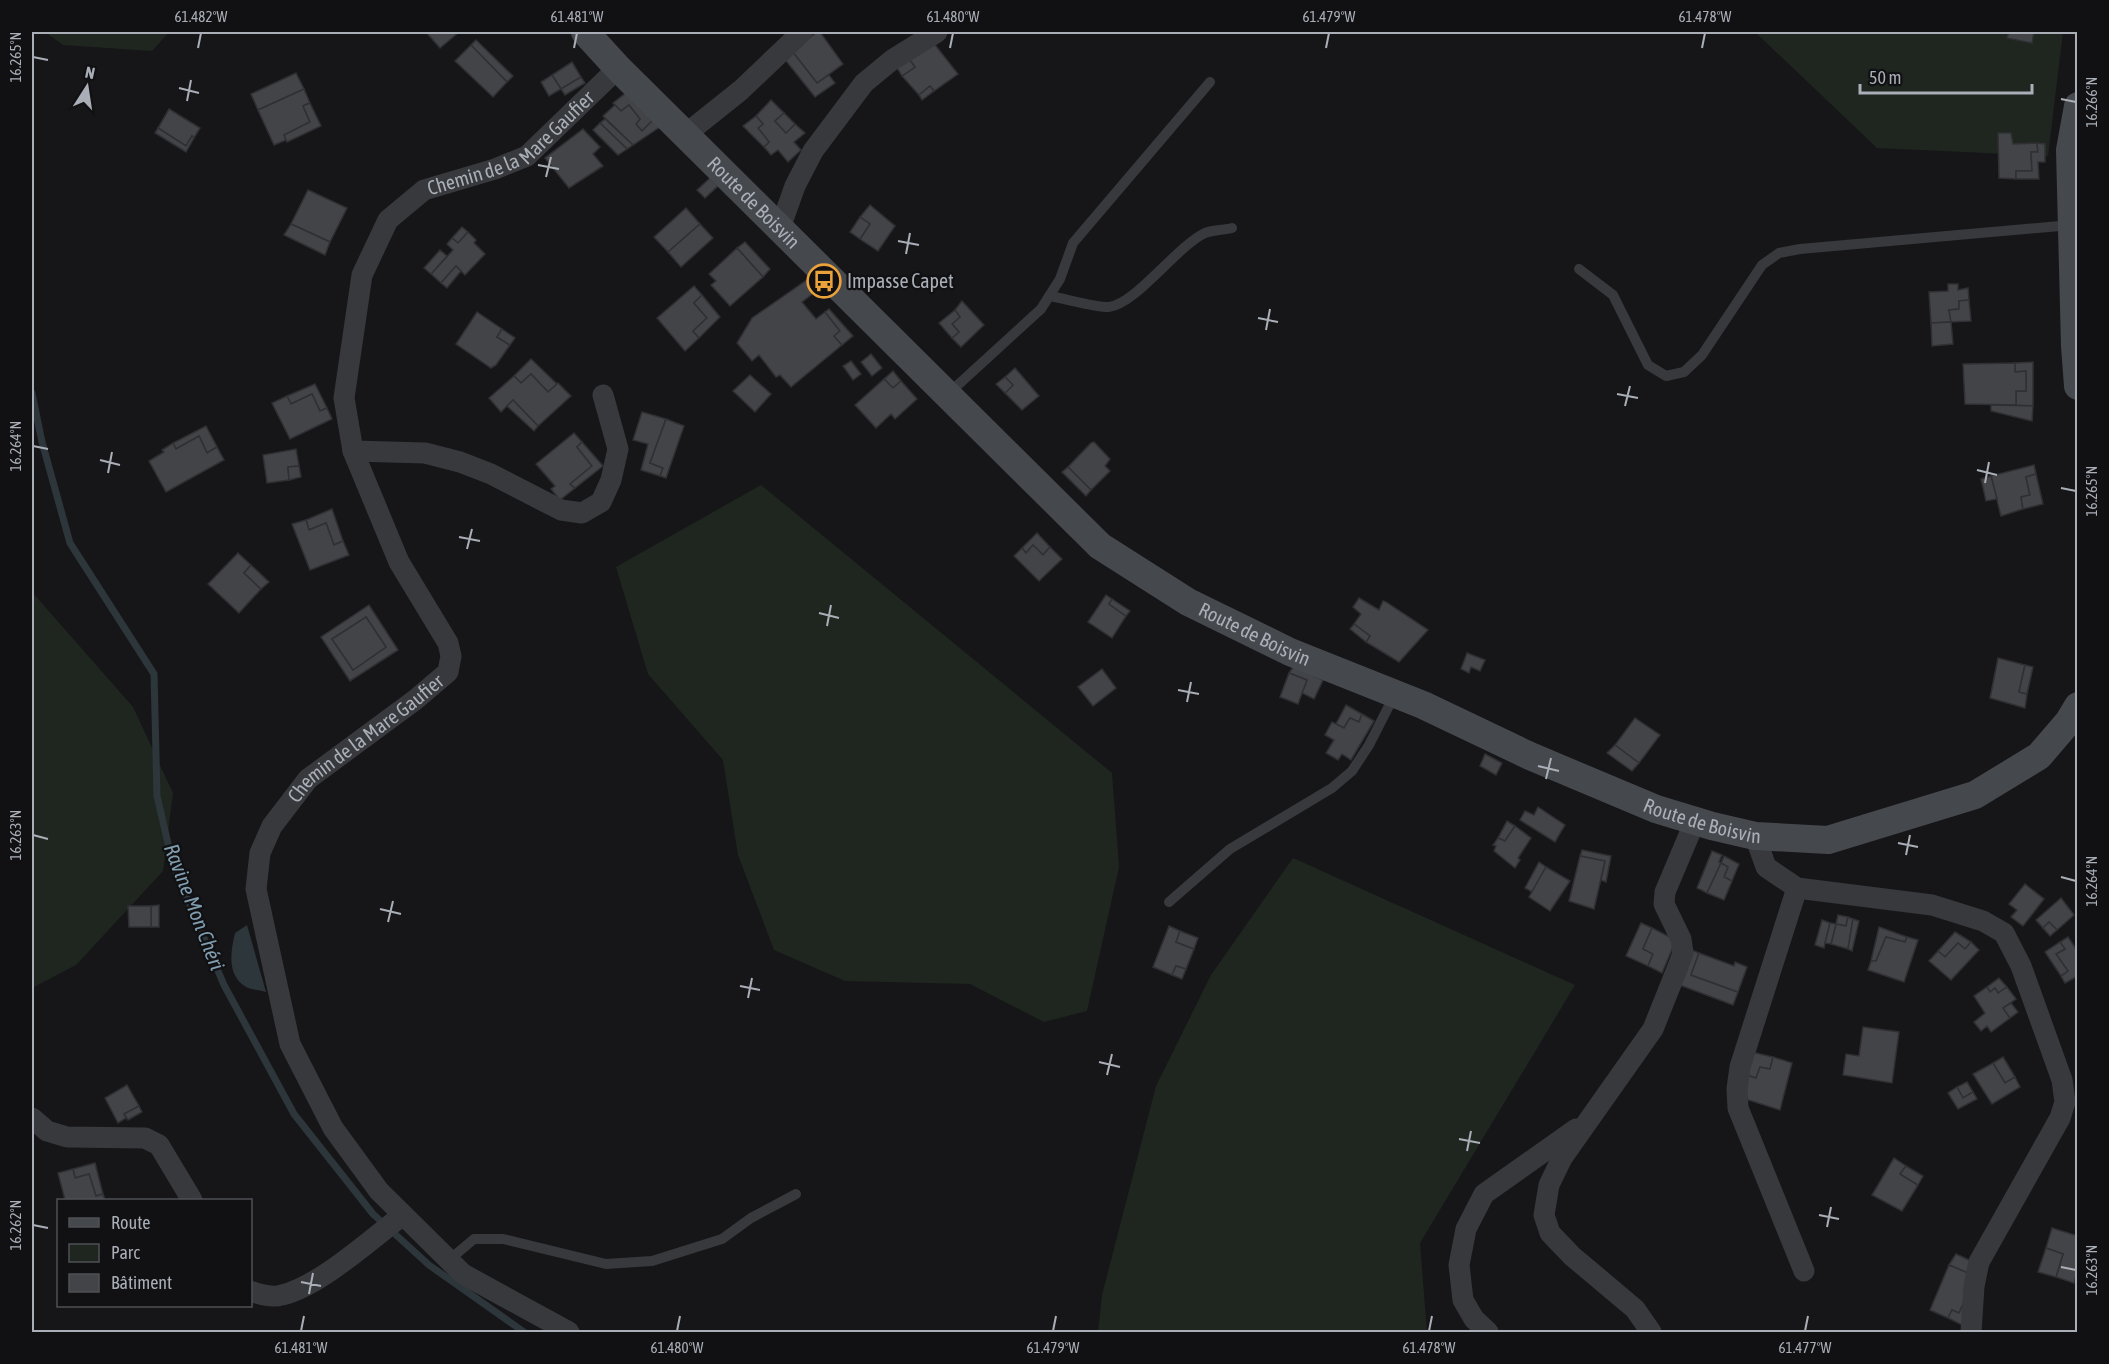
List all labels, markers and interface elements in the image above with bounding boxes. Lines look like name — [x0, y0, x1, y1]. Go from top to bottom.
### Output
text: 61.482°W — [175, 8, 228, 25]
text: 61.481°W — [551, 8, 604, 25]
text: 61.480°W — [927, 8, 980, 25]
text: 61.479°W — [1303, 8, 1356, 25]
text: 61.478°W — [1679, 8, 1732, 25]
text: 16.265°N — [7, 32, 24, 82]
north arrow — [57, 57, 117, 117]
scale bar — [1860, 57, 2032, 95]
text: N — [84, 63, 97, 82]
text: 50 m — [1869, 67, 1901, 88]
text: 16.266°N — [2083, 77, 2100, 127]
street label: Chemin de la Mare Gaufier — [424, 85, 599, 199]
street label: Route de Boisvin — [703, 152, 805, 253]
bus stop icon: Impasse Capet — [806, 263, 842, 299]
place label: Impasse Capet — [847, 269, 954, 292]
text: 16.264°N — [7, 421, 24, 471]
text: 16.265°N — [2083, 466, 2100, 516]
street label: Route de Boisvin — [1195, 597, 1314, 670]
street label: Chemin de la Mare Gaufier — [282, 668, 449, 807]
street label: Route de Boisvin — [1640, 793, 1761, 847]
text: 16.263°N — [7, 810, 24, 860]
water label: Ravine Mon Chéri — [160, 840, 230, 973]
text: 16.264°N — [2083, 856, 2100, 906]
legend — [57, 1199, 252, 1307]
text: 16.262°N — [7, 1200, 24, 1250]
text: Route — [111, 1212, 150, 1233]
text: Parc — [111, 1242, 140, 1263]
text: 16.263°N — [2083, 1245, 2100, 1295]
text: Bâtiment — [111, 1272, 172, 1293]
text: 61.481°W — [275, 1339, 328, 1356]
text: 61.480°W — [651, 1339, 704, 1356]
text: 61.479°W — [1027, 1339, 1080, 1356]
text: 61.478°W — [1403, 1339, 1456, 1356]
text: 61.477°W — [1779, 1339, 1832, 1356]

